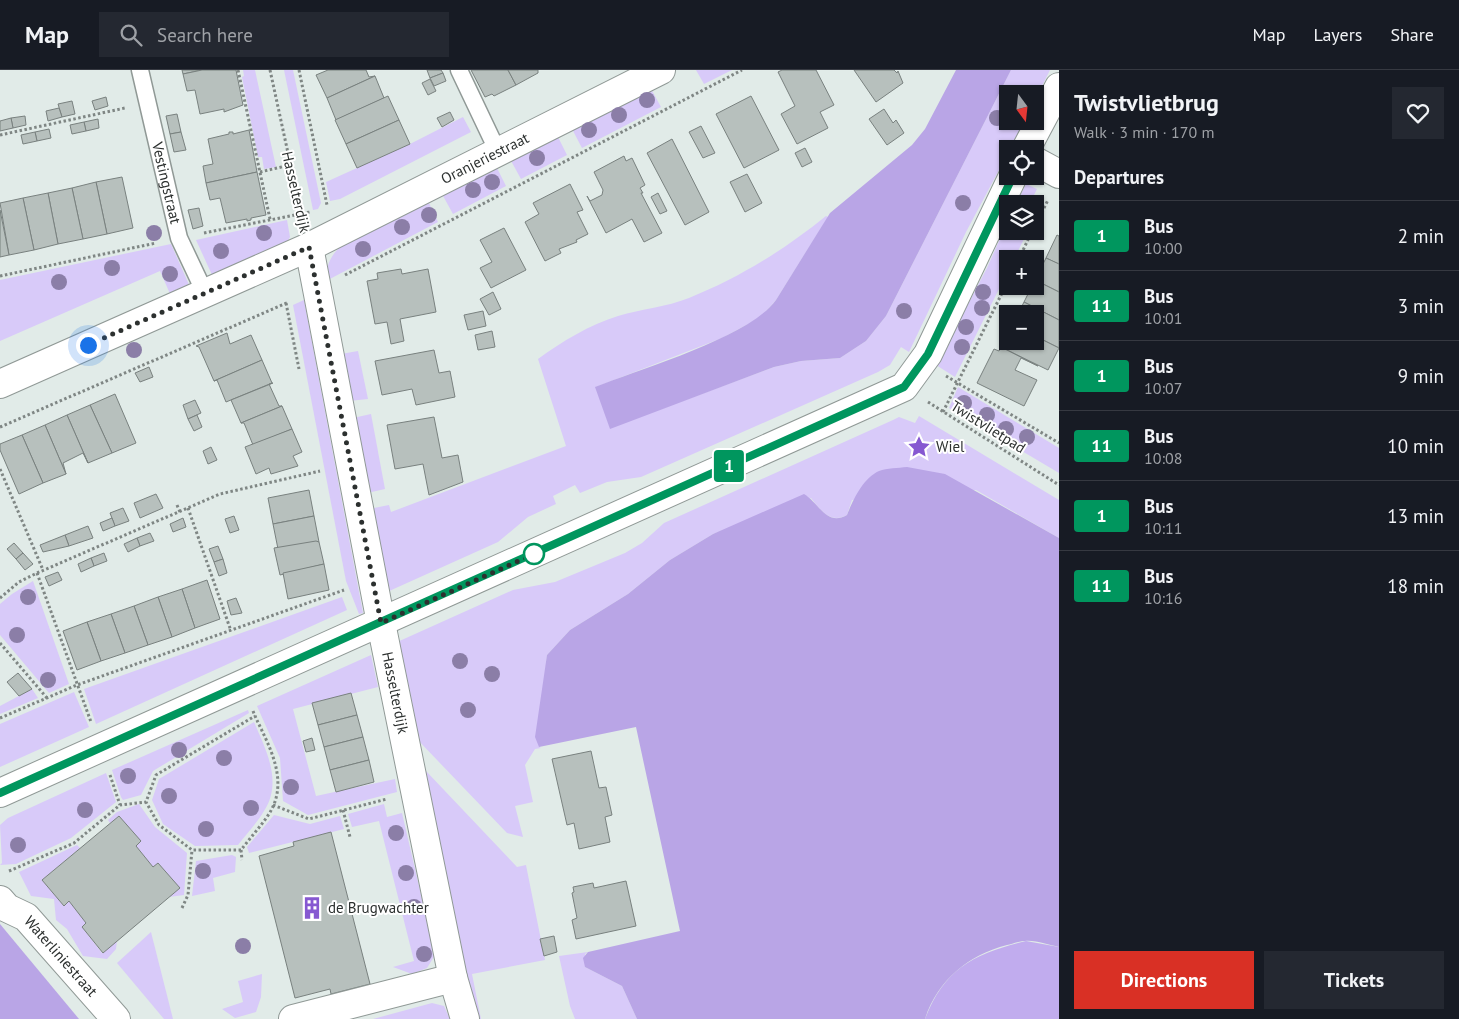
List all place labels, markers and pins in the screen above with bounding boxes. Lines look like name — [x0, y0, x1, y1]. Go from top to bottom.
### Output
place icon: Wiel — [906, 434, 932, 460]
place label: Wiel — [936, 437, 965, 456]
unlabelled marker — [523, 543, 545, 565]
building icon: de Brugwachter — [299, 895, 325, 921]
place label: de Brugwachter — [328, 898, 429, 917]

